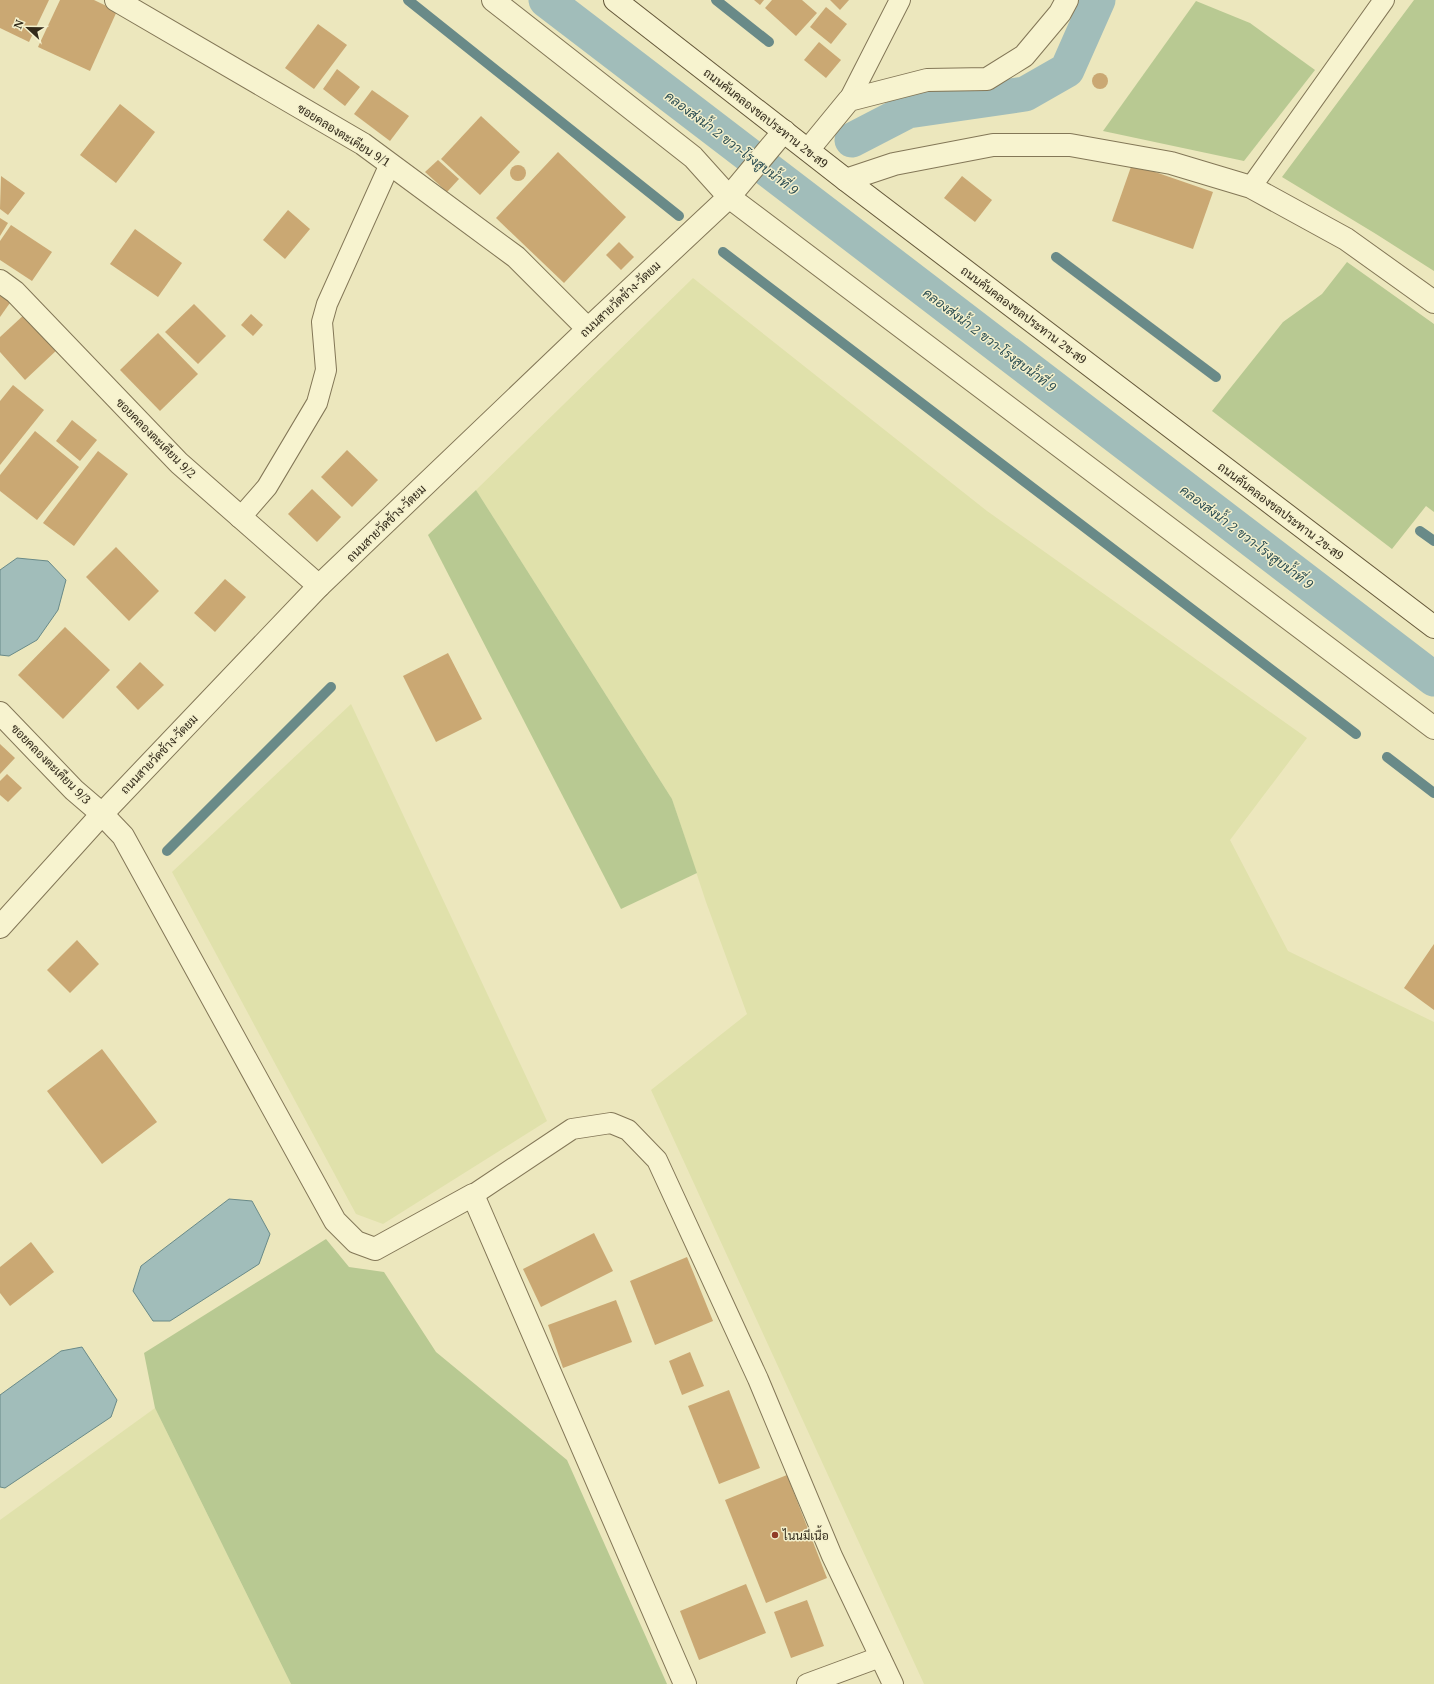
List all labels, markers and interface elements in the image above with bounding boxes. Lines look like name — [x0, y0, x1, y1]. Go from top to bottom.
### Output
north arrow — [8, 8, 48, 48]
text: N — [10, 17, 27, 31]
street label: ถนนคันคลองชลประทาน 2ข-ส9 — [700, 64, 832, 172]
water label: คลองส่งน้ำ 2 ขวา-โรงสูบน้ำที่ 9 — [661, 85, 804, 200]
street label: ซอยคลองตะเคียน 9/1 — [294, 99, 394, 171]
street label: ถนนสายวัดช้าง-วัดยม — [576, 257, 664, 341]
street label: ถนนคันคลองชลประทาน 2ข-ส9 — [957, 262, 1091, 368]
water label: คลองส่งน้ำ 2 ขวา-โรงสูบน้ำที่ 9 — [919, 282, 1062, 397]
street label: ซอยคลองตะเคียน 9/2 — [112, 394, 200, 482]
street label: ถนนคันคลองชลประทาน 2ข-ส9 — [1214, 458, 1348, 564]
water label: คลองส่งน้ำ 2 ขวา-โรงสูบน้ำที่ 9 — [1176, 479, 1319, 594]
street label: ถนนสายวัดช้าง-วัดยม — [342, 480, 430, 566]
street label: ถนนสายวัดช้าง-วัดยม — [116, 710, 202, 798]
street label: ซอยคลองตะเคียน 9/3 — [7, 720, 95, 808]
place label: ไนนมีเนื้อ — [782, 1525, 829, 1544]
marker: ไนนมีเนื้อ — [770, 1530, 780, 1540]

